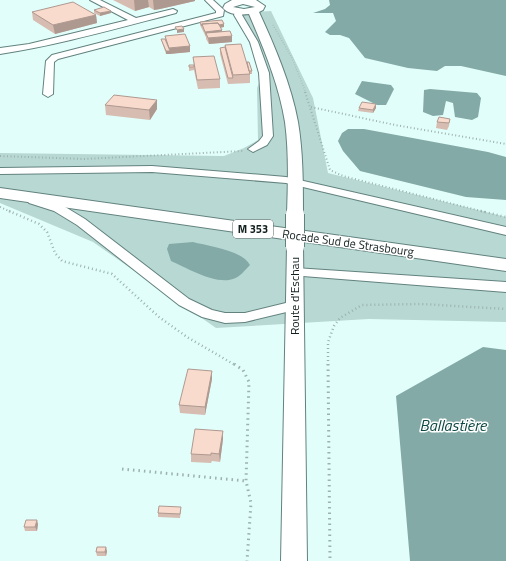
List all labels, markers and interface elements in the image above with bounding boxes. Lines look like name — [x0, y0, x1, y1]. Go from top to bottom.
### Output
road number: M 353 — [233, 220, 273, 238]
street label: Rocade Sud de Strasbourg — [281, 224, 415, 261]
street label: Route d'Eschau — [285, 257, 304, 335]
water label: Ballastière — [420, 413, 488, 437]

